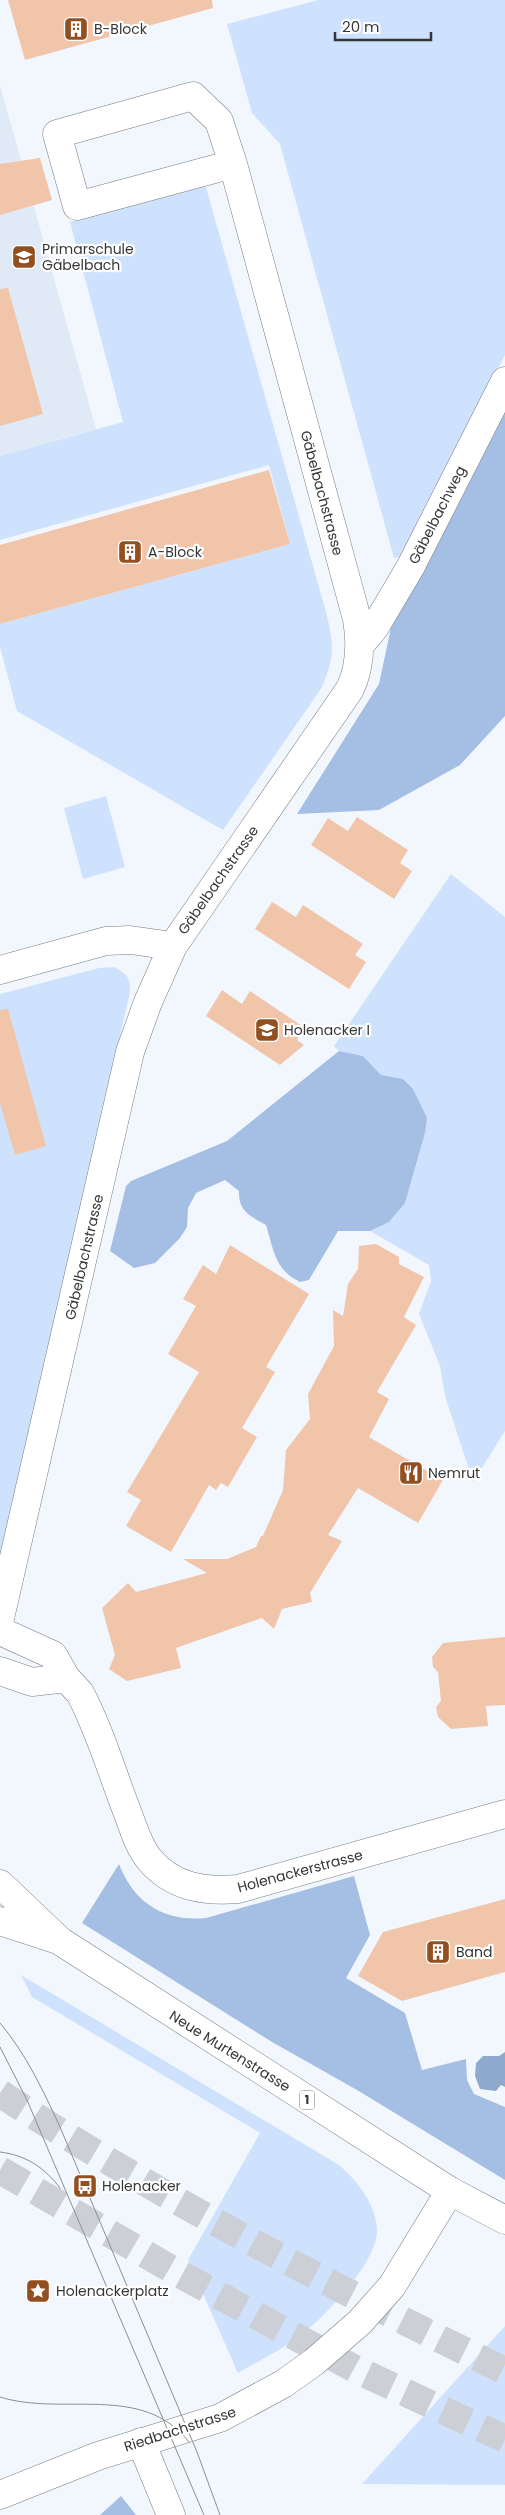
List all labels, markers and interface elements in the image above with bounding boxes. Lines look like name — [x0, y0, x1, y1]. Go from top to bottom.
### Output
scale bar — [335, 10, 431, 42]
building icon: B-Block — [63, 16, 89, 42]
text: 20 m — [342, 16, 380, 37]
place label: B-Block — [94, 19, 148, 39]
place label: Primarschule Gäbelbach — [42, 239, 134, 275]
school or university icon: Primarschule Gäbelbach — [11, 244, 37, 270]
street label: Gäbelbachstrasse — [296, 428, 348, 558]
street label: Gäbelbachweg — [404, 462, 470, 568]
building icon: A-Block — [117, 539, 143, 565]
place label: A-Block — [148, 542, 203, 562]
street label: Gäbelbachstrasse — [173, 821, 263, 938]
school or university icon: Holenacker I — [254, 1017, 280, 1043]
place label: Holenacker I — [284, 1020, 370, 1040]
street label: Gäbelbachstrasse — [60, 1192, 108, 1322]
restaurant icon: Nemrut — [398, 1460, 424, 1486]
place label: Nemrut — [428, 1463, 480, 1483]
street label: Holenackerstrasse — [235, 1845, 365, 1897]
building icon: Band — [425, 1939, 451, 1965]
place label: Band — [456, 1942, 492, 1962]
street label: Neue Murtenstrasse — [166, 2006, 295, 2097]
road number: 1 — [300, 2090, 314, 2110]
bus stop icon: Holenacker — [72, 2173, 98, 2199]
place label: Holenacker — [102, 2176, 181, 2196]
place icon: Holenackerplatz — [25, 2278, 51, 2304]
place label: Holenackerplatz — [56, 2281, 169, 2301]
street label: Riedbachstrasse — [121, 2401, 239, 2457]

